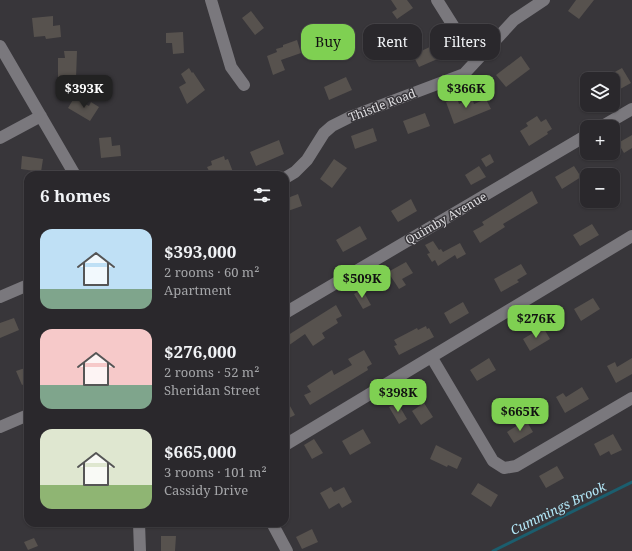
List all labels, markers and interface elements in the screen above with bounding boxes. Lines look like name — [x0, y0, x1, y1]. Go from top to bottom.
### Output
chip: Buy — [301, 24, 355, 60]
chip: Rent — [363, 24, 422, 60]
chip: Filters — [430, 24, 500, 60]
map controls — [580, 72, 620, 208]
button: layers — [580, 72, 620, 112]
pin: $393K — [56, 75, 112, 109]
pin: $366K — [438, 75, 494, 109]
text: $393K — [65, 79, 103, 97]
text: $366K — [447, 79, 485, 97]
street label: Thistle Road — [346, 84, 419, 126]
button: + — [580, 120, 620, 160]
button: − — [580, 168, 620, 208]
text: 6 homes — [40, 184, 110, 207]
icon: filters — [251, 184, 273, 206]
street label: Quimby Avenue — [402, 188, 490, 248]
text: $393,000 — [164, 240, 236, 263]
icon: home — [72, 245, 120, 293]
text: 2 rooms · 60 m² — [164, 263, 259, 281]
pin: $509K — [334, 265, 390, 299]
text: $509K — [343, 269, 381, 287]
text: Apartment — [164, 281, 231, 299]
pin: $276K — [508, 305, 564, 339]
text: $276K — [517, 309, 555, 327]
text: $276,000 — [164, 340, 236, 363]
icon: home — [72, 345, 120, 393]
text: 2 rooms · 52 m² — [164, 363, 259, 381]
pin: $398K — [370, 379, 426, 413]
text: Sheridan Street — [164, 381, 260, 399]
text: $398K — [379, 383, 417, 401]
pin: $665K — [492, 398, 548, 432]
text: $665K — [501, 402, 539, 420]
text: $665,000 — [164, 440, 236, 463]
icon: home — [72, 445, 120, 493]
text: 3 rooms · 101 m² — [164, 463, 267, 481]
water label: Cummings Brook — [507, 477, 609, 539]
text: Cassidy Drive — [164, 481, 248, 499]

